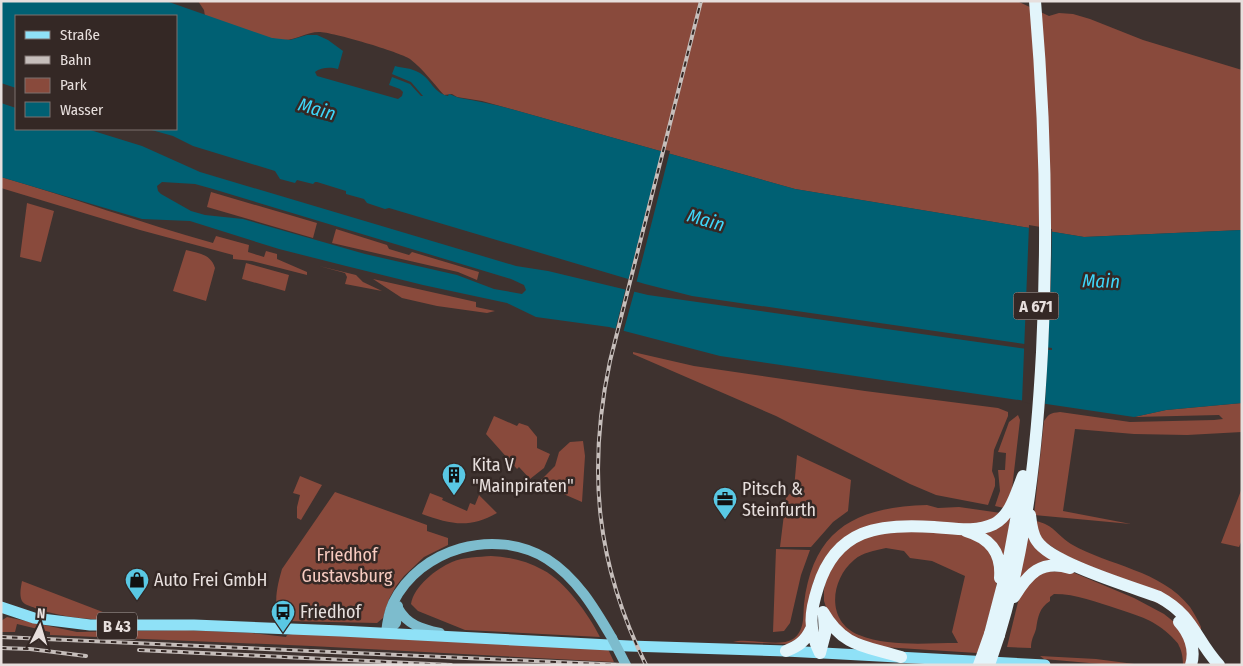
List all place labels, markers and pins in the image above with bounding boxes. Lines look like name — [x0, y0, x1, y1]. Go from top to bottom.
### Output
place label: Kita V "Mainpiraten" — [472, 454, 574, 497]
building icon: Kita V "Mainpiraten" — [441, 462, 467, 496]
place label: Pitsch & Steinfurth — [742, 478, 816, 521]
office icon: Pitsch & Steinfurth — [712, 486, 738, 520]
shop icon: Auto Frei GmbH — [124, 567, 150, 601]
place label: Auto Frei GmbH — [154, 569, 268, 591]
bus stop icon: Friedhof — [270, 599, 296, 633]
place label: Friedhof — [300, 601, 363, 623]

